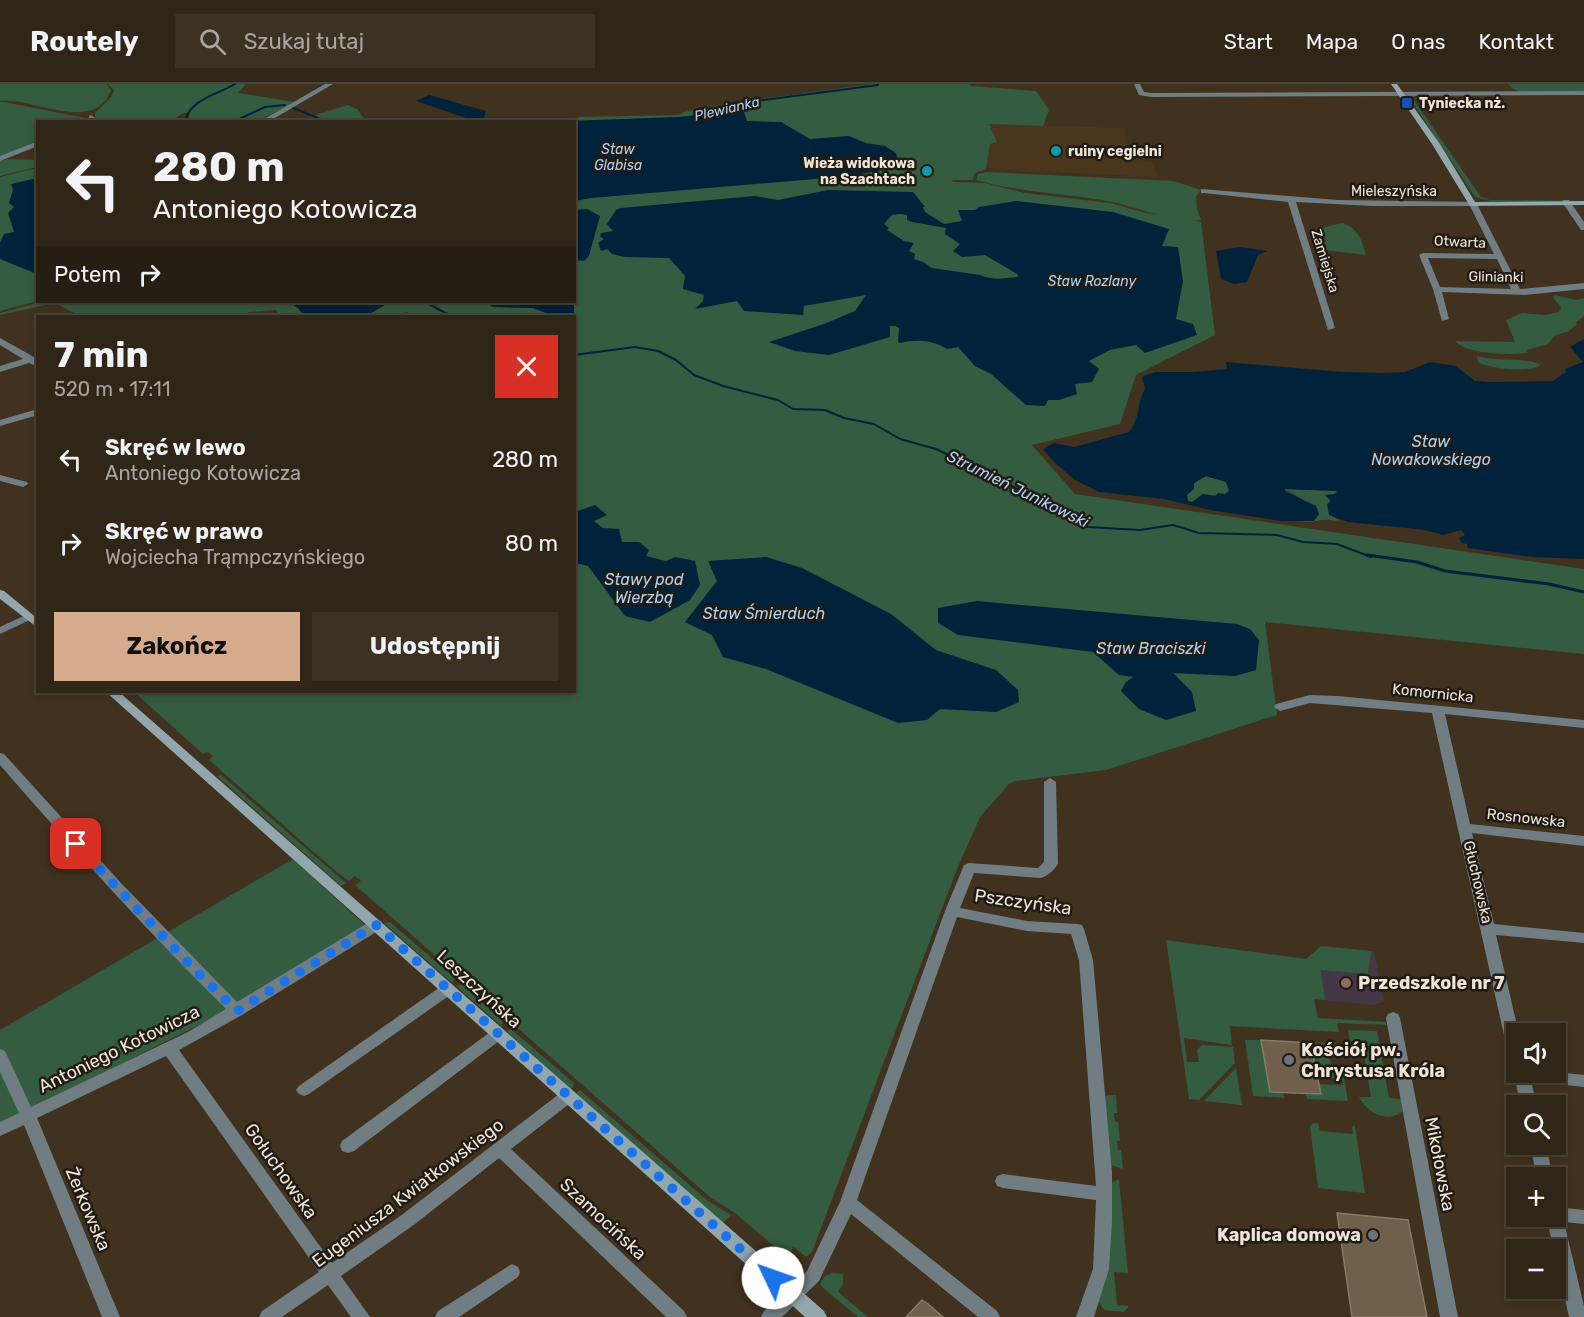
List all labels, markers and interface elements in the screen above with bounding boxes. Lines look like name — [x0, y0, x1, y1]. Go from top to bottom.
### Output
search box — [175, 14, 595, 68]
text: Routely — [30, 25, 139, 58]
icon: search — [196, 25, 229, 58]
text: Szukaj tutaj — [244, 28, 364, 55]
text: Start — [1224, 29, 1273, 54]
text: Mapa — [1306, 29, 1358, 54]
text: O nas — [1391, 29, 1446, 54]
text: Kontakt — [1479, 29, 1554, 54]
water label: Plewianka — [693, 93, 761, 125]
place label: Tyniecka nż. — [1419, 95, 1505, 112]
marker: Tyniecka nż. — [1400, 96, 1414, 110]
water label: Staw Glabisa — [594, 141, 642, 174]
text: 280 m — [153, 142, 285, 192]
place label: ruiny cegielni — [1068, 143, 1162, 160]
icon: left — [54, 144, 132, 222]
marker: ruiny cegielni — [1049, 144, 1063, 158]
place label: Wieża widokowa na Szachtach — [803, 155, 915, 188]
marker: Wieża widokowa na Szachtach — [920, 164, 934, 178]
street label: Mieleszyńska — [1351, 183, 1437, 200]
text: Antoniego Kotowicza — [153, 193, 418, 225]
street label: Zamiejska — [1307, 227, 1343, 295]
street label: Otwarta — [1433, 232, 1487, 252]
icon: right — [133, 258, 166, 291]
text: Potem — [54, 261, 121, 288]
street label: Glinianki — [1468, 268, 1524, 286]
water label: Staw Rozlany — [1048, 273, 1137, 290]
text: 7 min — [54, 333, 149, 376]
button: close — [495, 335, 558, 398]
text: 520 m · 17:11 — [54, 377, 170, 401]
water label: Staw Nowakowskiego — [1371, 432, 1491, 469]
text: Skręć w lewo — [105, 434, 246, 461]
icon: left — [54, 443, 87, 476]
text: 280 m — [492, 446, 558, 473]
water label: Strumień Junikowski — [944, 446, 1093, 532]
text: Antoniego Kotowicza — [105, 461, 301, 485]
text: Skręć w prawo — [105, 518, 263, 545]
icon: right — [54, 527, 87, 560]
text: 80 m — [505, 530, 558, 557]
text: Wojciecha Trąmpczyńskiego — [105, 545, 365, 569]
water label: Stawy pod Wierzbą — [605, 570, 684, 608]
water label: Staw Śmierduch — [703, 603, 825, 623]
button: Zakończ — [54, 612, 300, 681]
button: Udostępnij — [312, 612, 558, 681]
water label: Staw Braciszki — [1096, 639, 1207, 658]
street label: Komornicka — [1391, 680, 1475, 706]
street label: Rosnowska — [1486, 805, 1566, 831]
pin — [50, 818, 101, 869]
icon: arrive — [59, 827, 92, 860]
street label: Głuchowska — [1460, 839, 1496, 925]
street label: Pszczyńska — [973, 884, 1073, 920]
street label: Leszczyńska — [432, 945, 526, 1033]
place label: Przedszkole nr 7 — [1358, 972, 1505, 994]
marker: Przedszkole nr 7 — [1339, 976, 1353, 990]
street label: Antoniego Kotowicza — [35, 1000, 203, 1098]
map controls — [1506, 1023, 1566, 1299]
button: sound — [1506, 1023, 1566, 1083]
place label: Kościół pw. Chrystusa Króla — [1301, 1039, 1445, 1082]
marker: Kościół pw. Chrystusa Króla — [1282, 1053, 1296, 1067]
button: search — [1506, 1095, 1566, 1155]
street label: Eugeniusza Kwiatkowskiego — [308, 1114, 508, 1272]
street label: Mikołowska — [1420, 1115, 1460, 1213]
street label: Gołuchowska — [240, 1119, 322, 1223]
street label: Żerkowska — [61, 1164, 115, 1254]
button: + — [1506, 1167, 1566, 1227]
street label: Szamocińska — [555, 1173, 651, 1265]
place label: Kaplica domowa — [1217, 1224, 1361, 1246]
marker: Kaplica domowa — [1366, 1228, 1380, 1242]
button: − — [1506, 1239, 1566, 1299]
position arrow — [741, 1246, 805, 1310]

